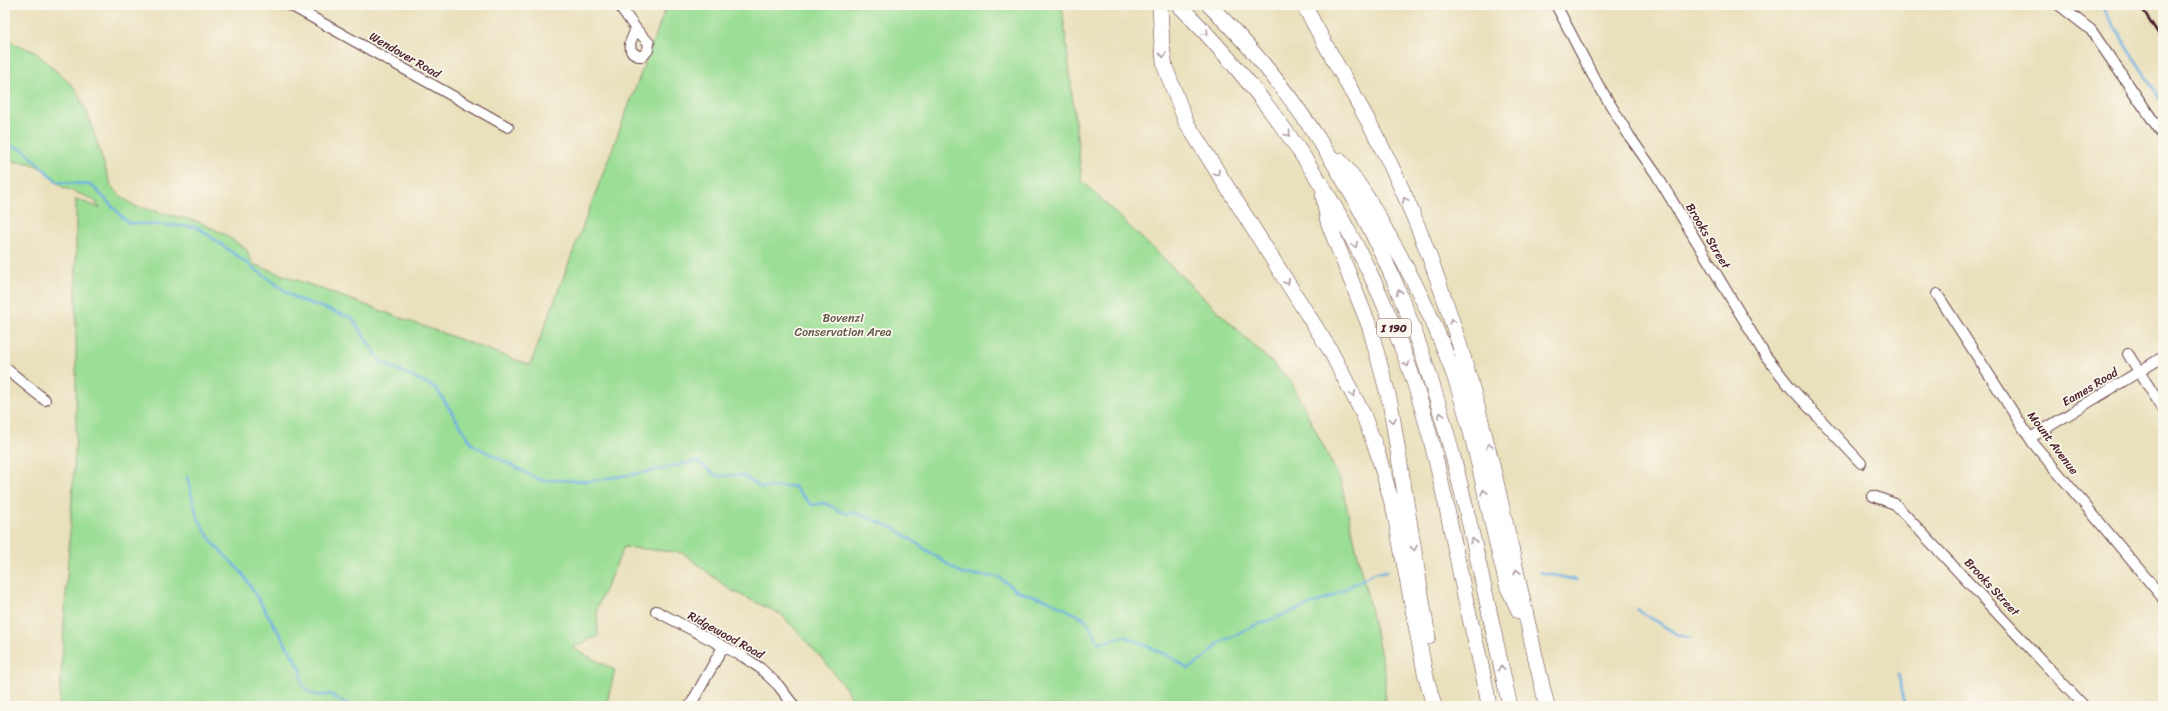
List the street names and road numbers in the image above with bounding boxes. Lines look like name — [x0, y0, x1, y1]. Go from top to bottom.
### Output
street label: Wendover Road — [365, 26, 445, 85]
street label: Brooks Street — [1680, 199, 1737, 274]
road number: I 190 — [1377, 319, 1411, 337]
street label: Eames Road — [2058, 361, 2123, 412]
street label: Mount Avenue — [2022, 406, 2084, 480]
street label: Brooks Street — [1959, 552, 2026, 622]
street label: Ridgewood Road — [684, 605, 769, 665]

